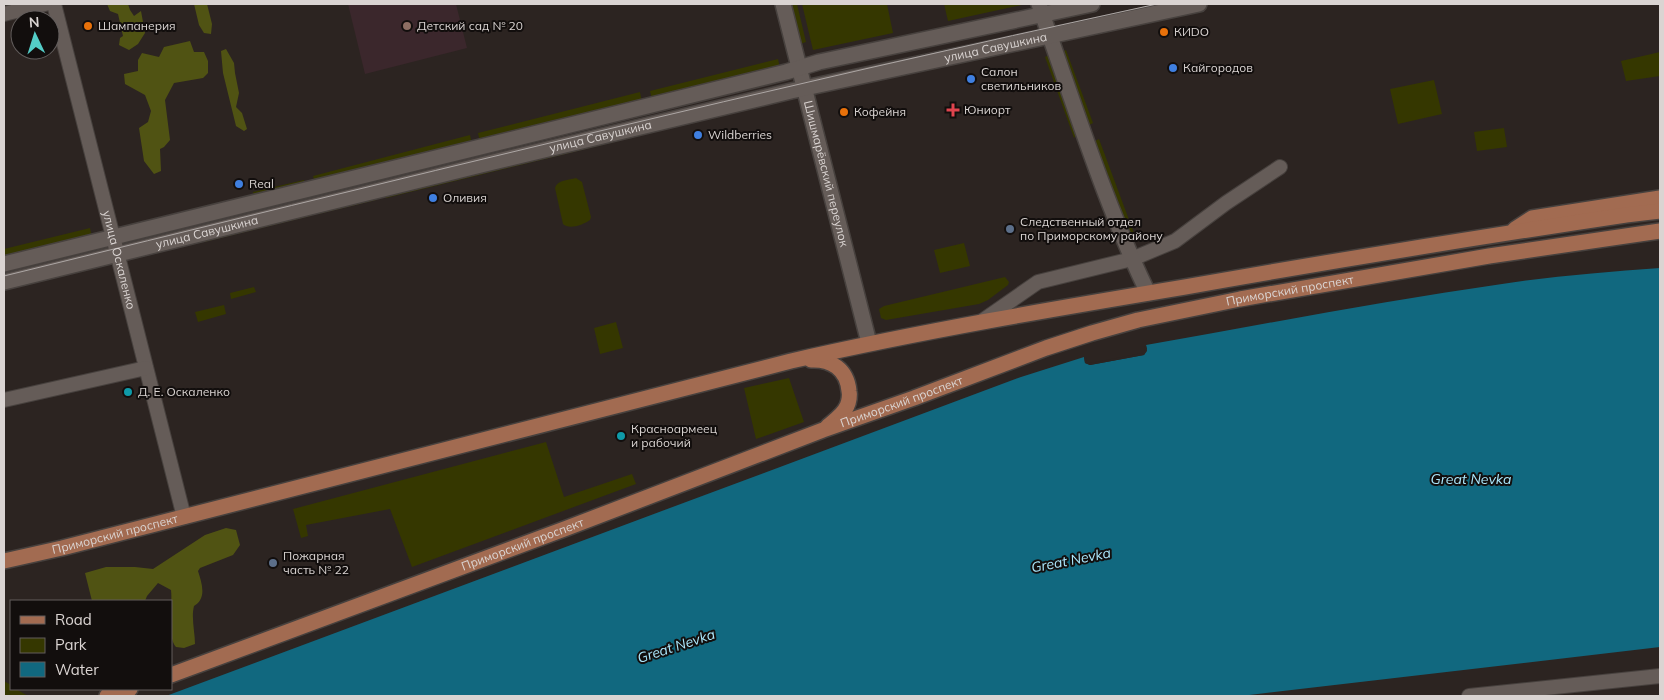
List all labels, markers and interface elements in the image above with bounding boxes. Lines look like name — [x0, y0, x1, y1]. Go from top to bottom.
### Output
north arrow — [10, 10, 60, 60]
text: N — [28, 13, 40, 31]
place label: Шампанерия — [98, 18, 176, 33]
place label: Детский сад № 20 — [417, 18, 523, 33]
marker: Шампанерия — [82, 20, 94, 32]
marker: Детский сад № 20 — [401, 20, 413, 32]
place label: КИDO — [1174, 24, 1209, 39]
marker: КИDO — [1158, 26, 1170, 38]
street label: улица Савушкина — [943, 29, 1048, 65]
place label: Кайгородов — [1183, 60, 1253, 75]
marker: Кайгородов — [1167, 62, 1179, 74]
place label: Салон светильников — [981, 64, 1061, 93]
marker: Салон светильников — [965, 73, 977, 85]
street label: Шишмарёвский переулок — [801, 99, 852, 249]
place label: Юниорт — [964, 102, 1011, 117]
marker: Юниорт — [946, 103, 960, 117]
place label: Кофейня — [854, 104, 906, 119]
marker: Кофейня — [838, 106, 850, 118]
street label: улица Савушкина — [548, 117, 653, 155]
place label: Wildberries — [708, 127, 772, 142]
marker: Wildberries — [692, 129, 704, 141]
place label: Real — [249, 176, 274, 191]
marker: Real — [233, 178, 245, 190]
place label: Оливия — [443, 190, 487, 205]
marker: Оливия — [427, 192, 439, 204]
street label: улица Оскаленко — [100, 209, 139, 311]
street label: улица Савушкина — [154, 212, 259, 251]
place label: Следственный отдел по Приморскому району — [1020, 214, 1163, 243]
marker: Следственный отдел по Приморскому району — [1004, 223, 1016, 235]
street label: Приморский проспект — [1225, 271, 1355, 309]
street label: Приморский проспект — [838, 372, 965, 430]
place label: Д. Е. Оскаленко — [138, 384, 230, 399]
marker: Д. Е. Оскаленко — [122, 386, 134, 398]
place label: Красноармеец и рабочий — [631, 421, 717, 450]
marker: Красноармеец и рабочий — [615, 430, 627, 442]
water label: Great Nevka — [1431, 470, 1511, 488]
street label: Приморский проспект — [50, 511, 180, 557]
street label: Приморский проспект — [459, 514, 586, 574]
water label: Great Nevka — [1030, 543, 1112, 577]
place label: Пожарная часть № 22 — [283, 548, 349, 577]
marker: Пожарная часть № 22 — [267, 557, 279, 569]
legend — [10, 600, 172, 690]
text: Road — [55, 610, 92, 629]
water label: Great Nevka — [635, 625, 717, 667]
text: Park — [55, 635, 87, 654]
text: Water — [55, 660, 99, 679]

